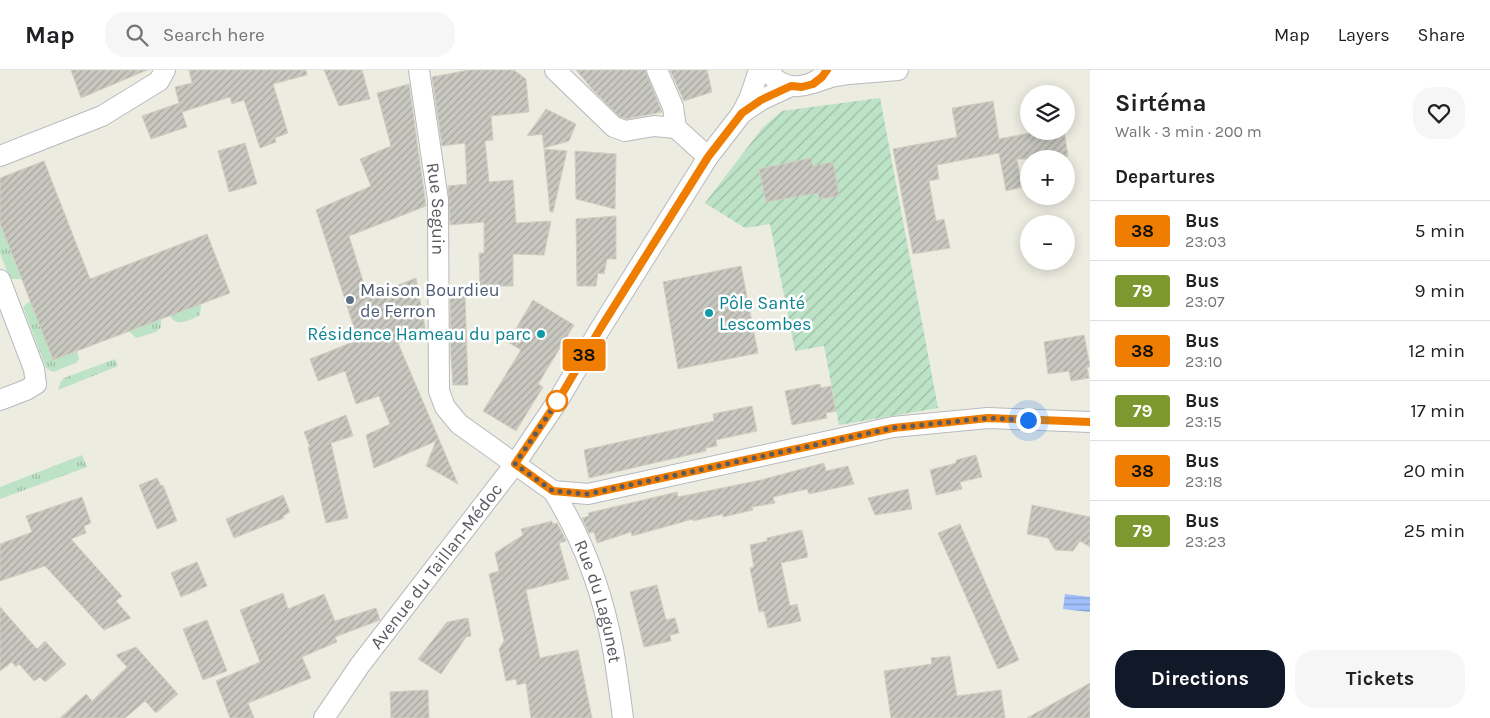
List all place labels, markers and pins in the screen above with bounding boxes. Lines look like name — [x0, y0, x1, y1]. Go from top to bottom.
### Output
place label: Maison Bourdieu de Ferron — [360, 279, 500, 322]
place label: Pôle Santé Lescombes — [719, 292, 811, 335]
marker: Maison Bourdieu de Ferron — [344, 294, 356, 306]
marker: Pôle Santé Lescombes — [703, 307, 715, 319]
place label: Résidence Hameau du parc — [307, 323, 531, 345]
marker: Résidence Hameau du parc — [535, 328, 547, 340]
unlabelled marker — [546, 390, 568, 412]

